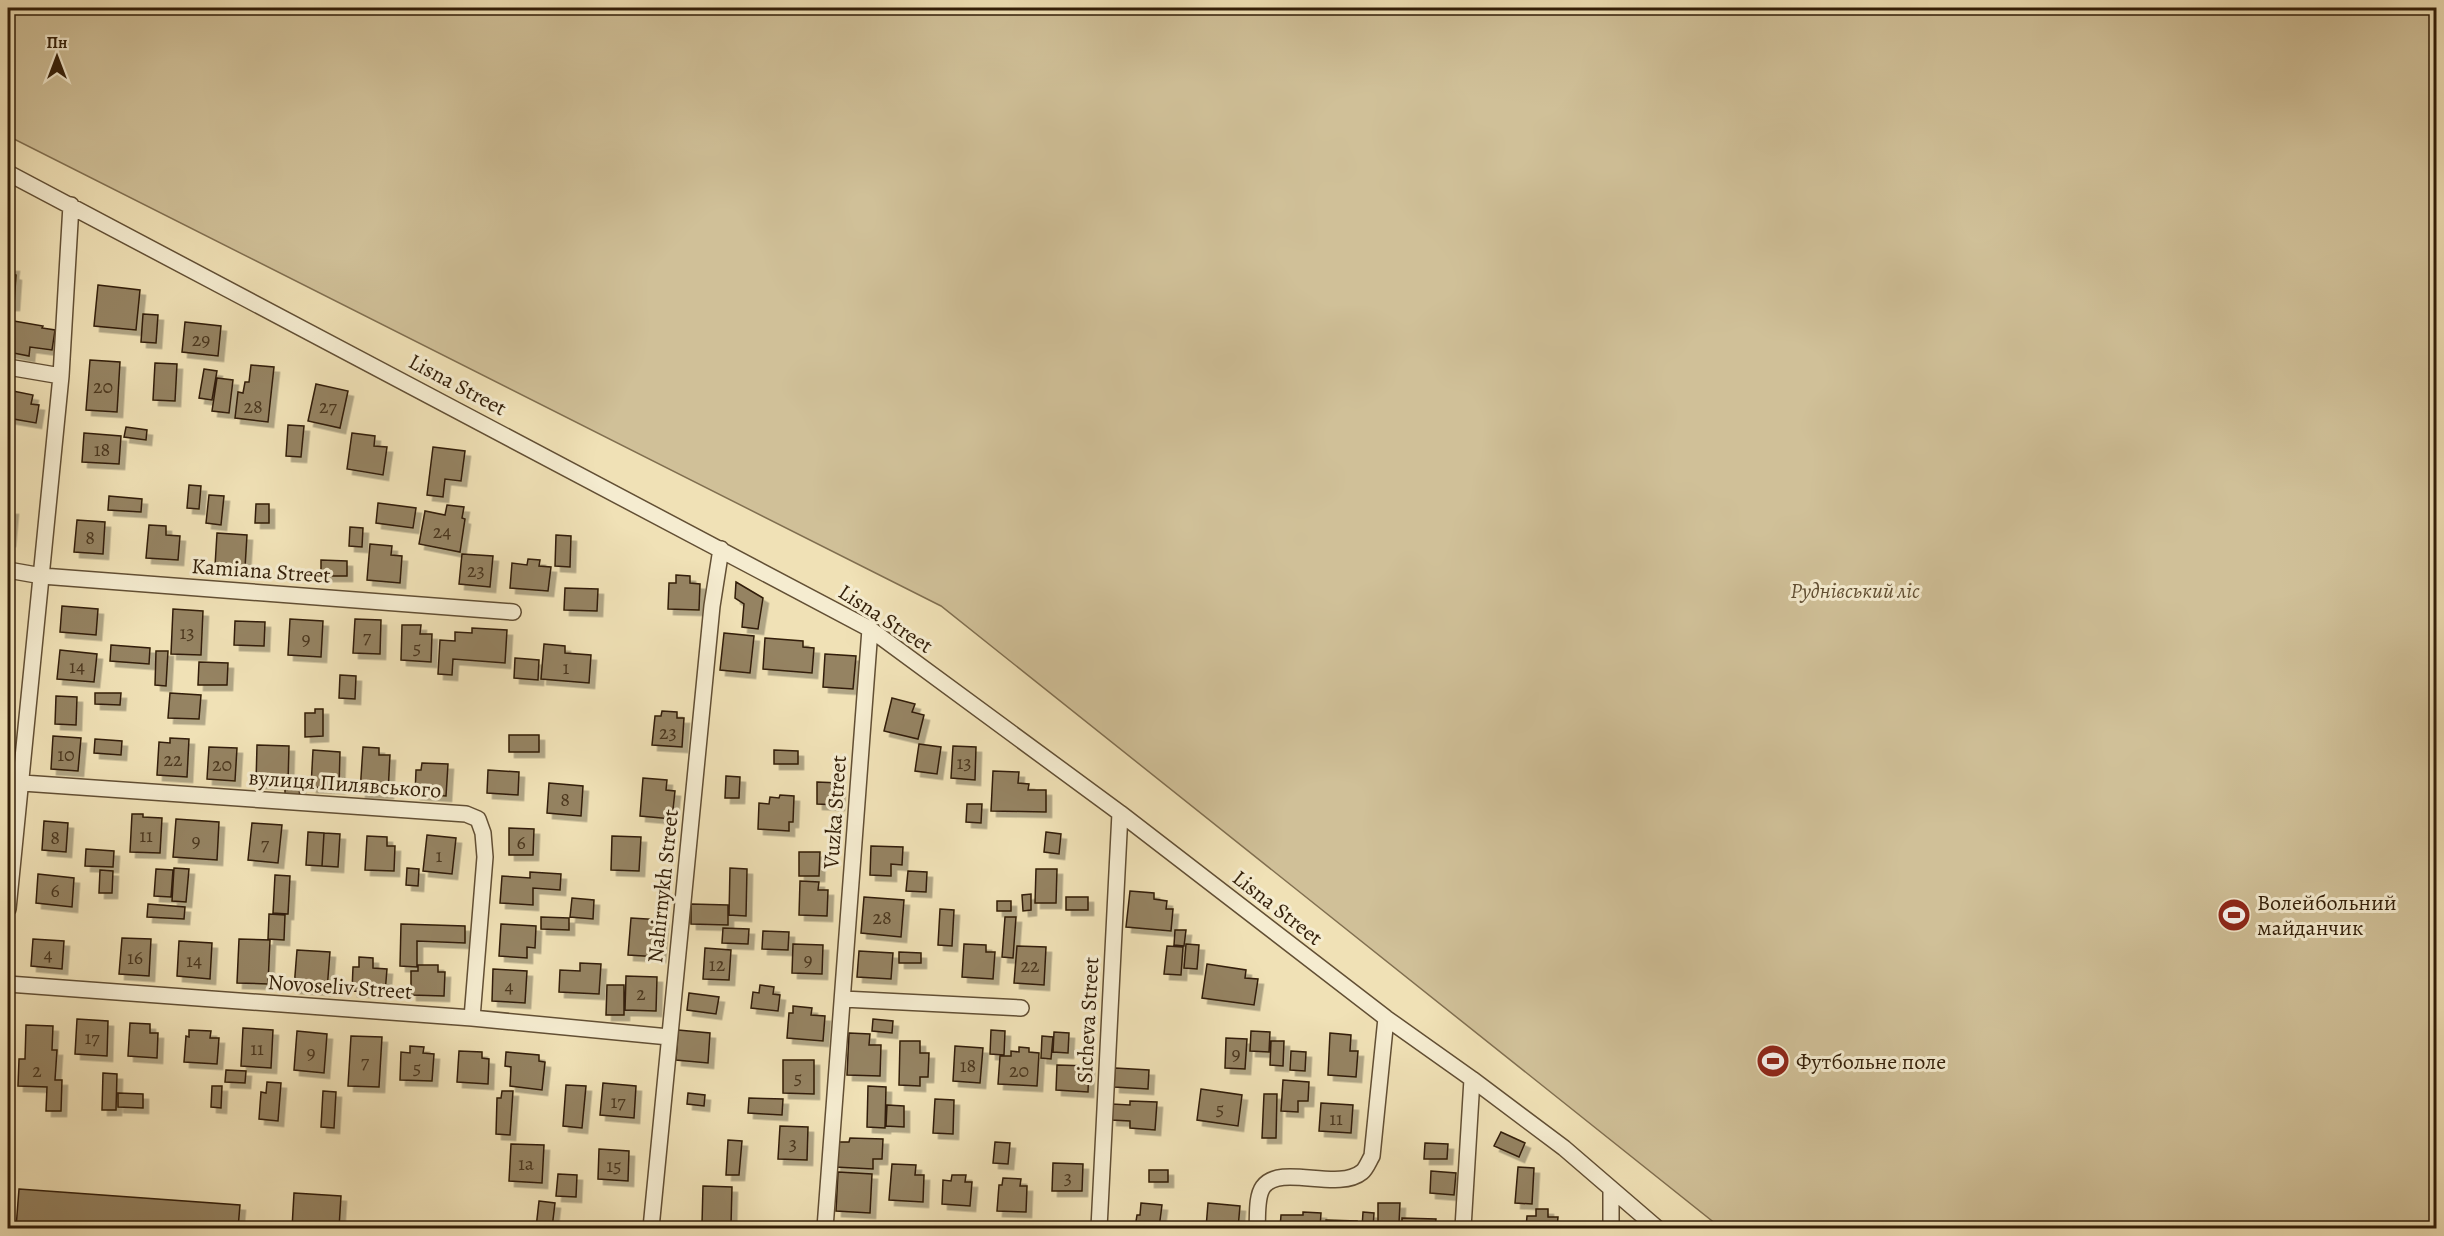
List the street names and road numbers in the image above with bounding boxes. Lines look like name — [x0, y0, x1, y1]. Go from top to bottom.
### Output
street label: Lisna Street — [403, 347, 512, 423]
street label: Kamiana Street — [190, 551, 331, 591]
street label: Lisna Street — [832, 577, 938, 661]
street label: Vuzka Street — [816, 754, 854, 871]
street label: вулиця Пилявського — [247, 762, 442, 806]
street label: Nahirnykh Street — [640, 808, 686, 965]
street label: Lisna Street — [1226, 863, 1329, 953]
street label: Sicheva Street — [1070, 956, 1106, 1084]
street label: Novoseliv Street — [267, 967, 413, 1007]

